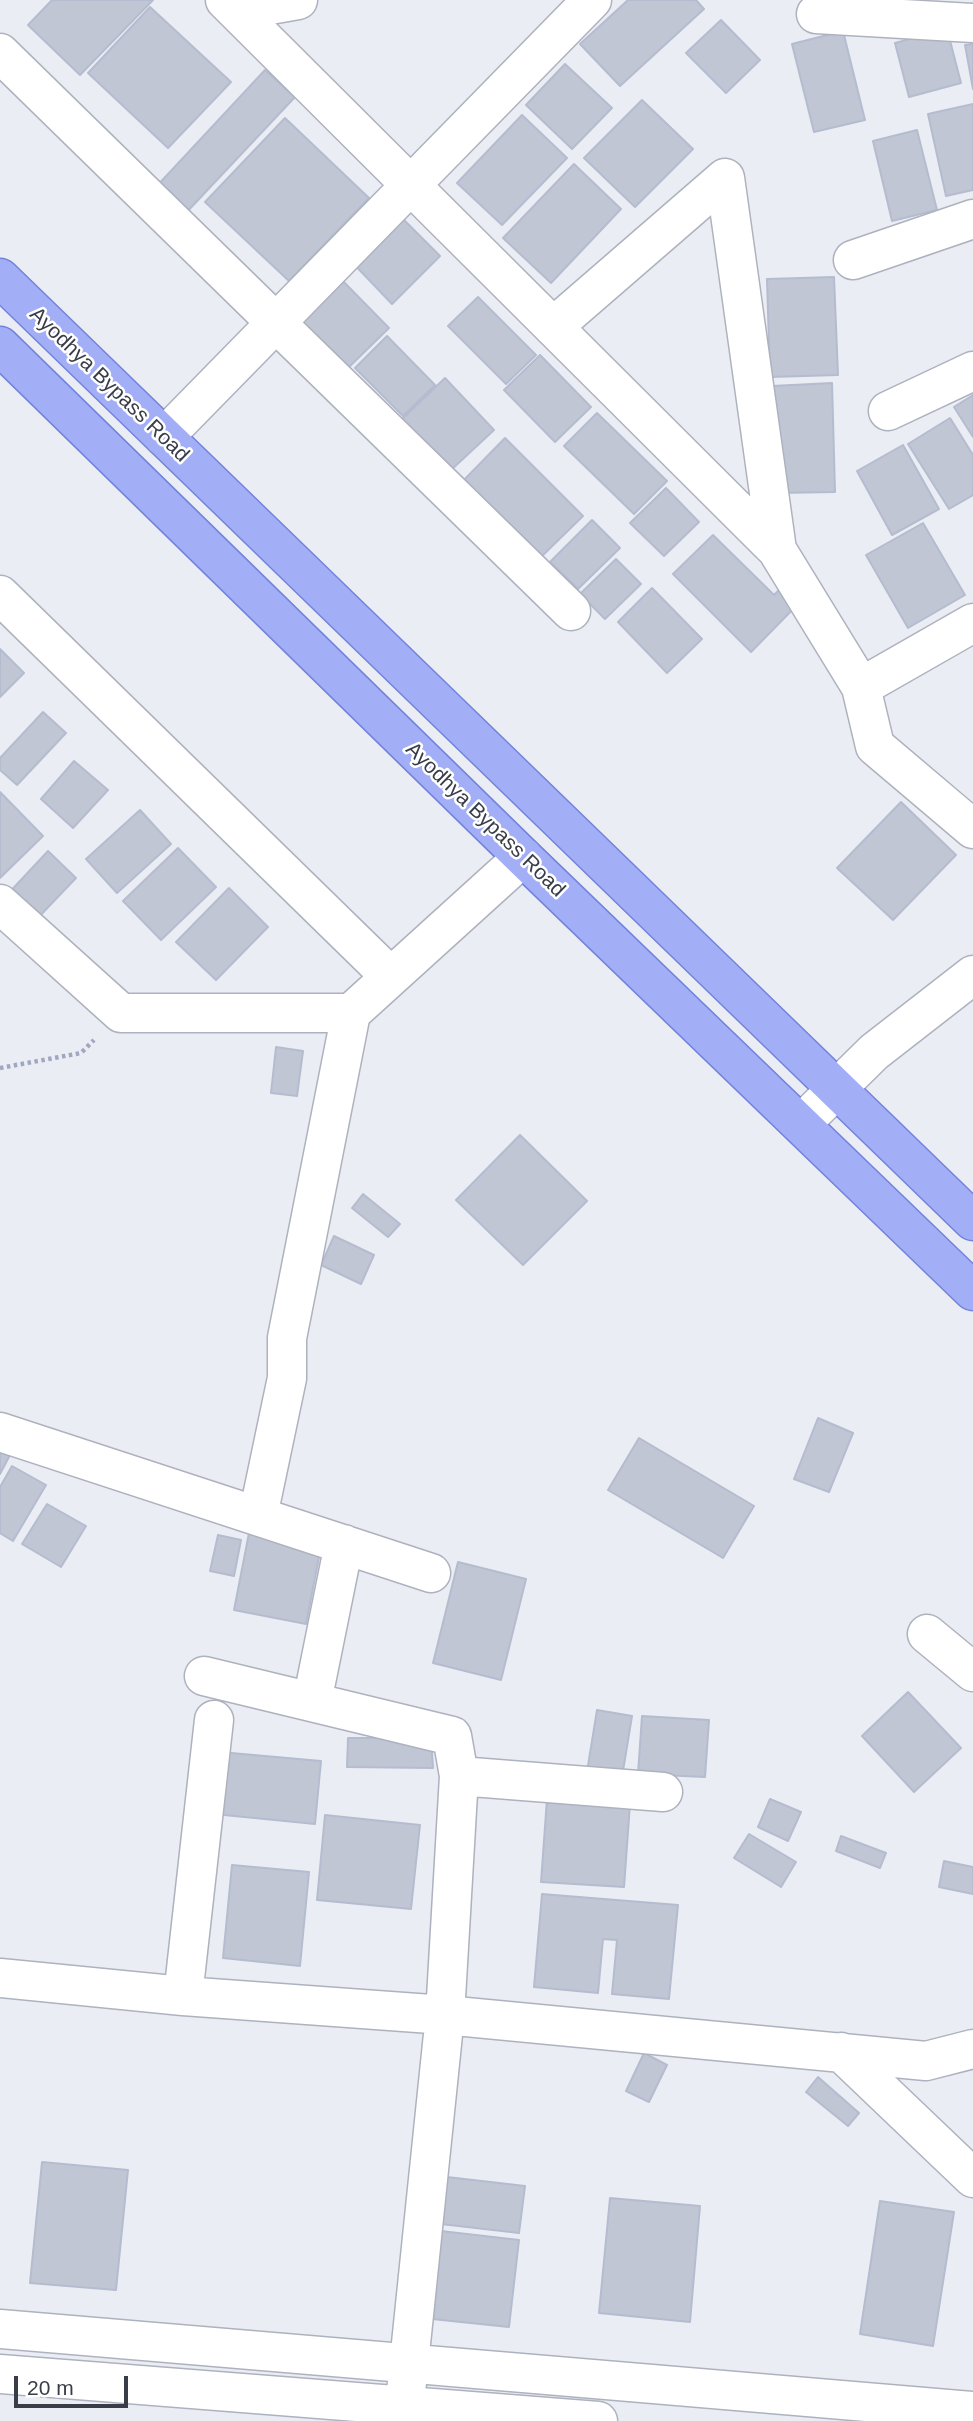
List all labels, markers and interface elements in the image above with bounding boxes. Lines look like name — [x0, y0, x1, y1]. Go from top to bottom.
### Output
street label: Ayodhya Bypass Road — [24, 302, 194, 468]
street label: Ayodhya Bypass Road — [400, 737, 570, 903]
scale bar — [18, 2362, 131, 2406]
text: 20 m — [27, 2376, 74, 2399]

